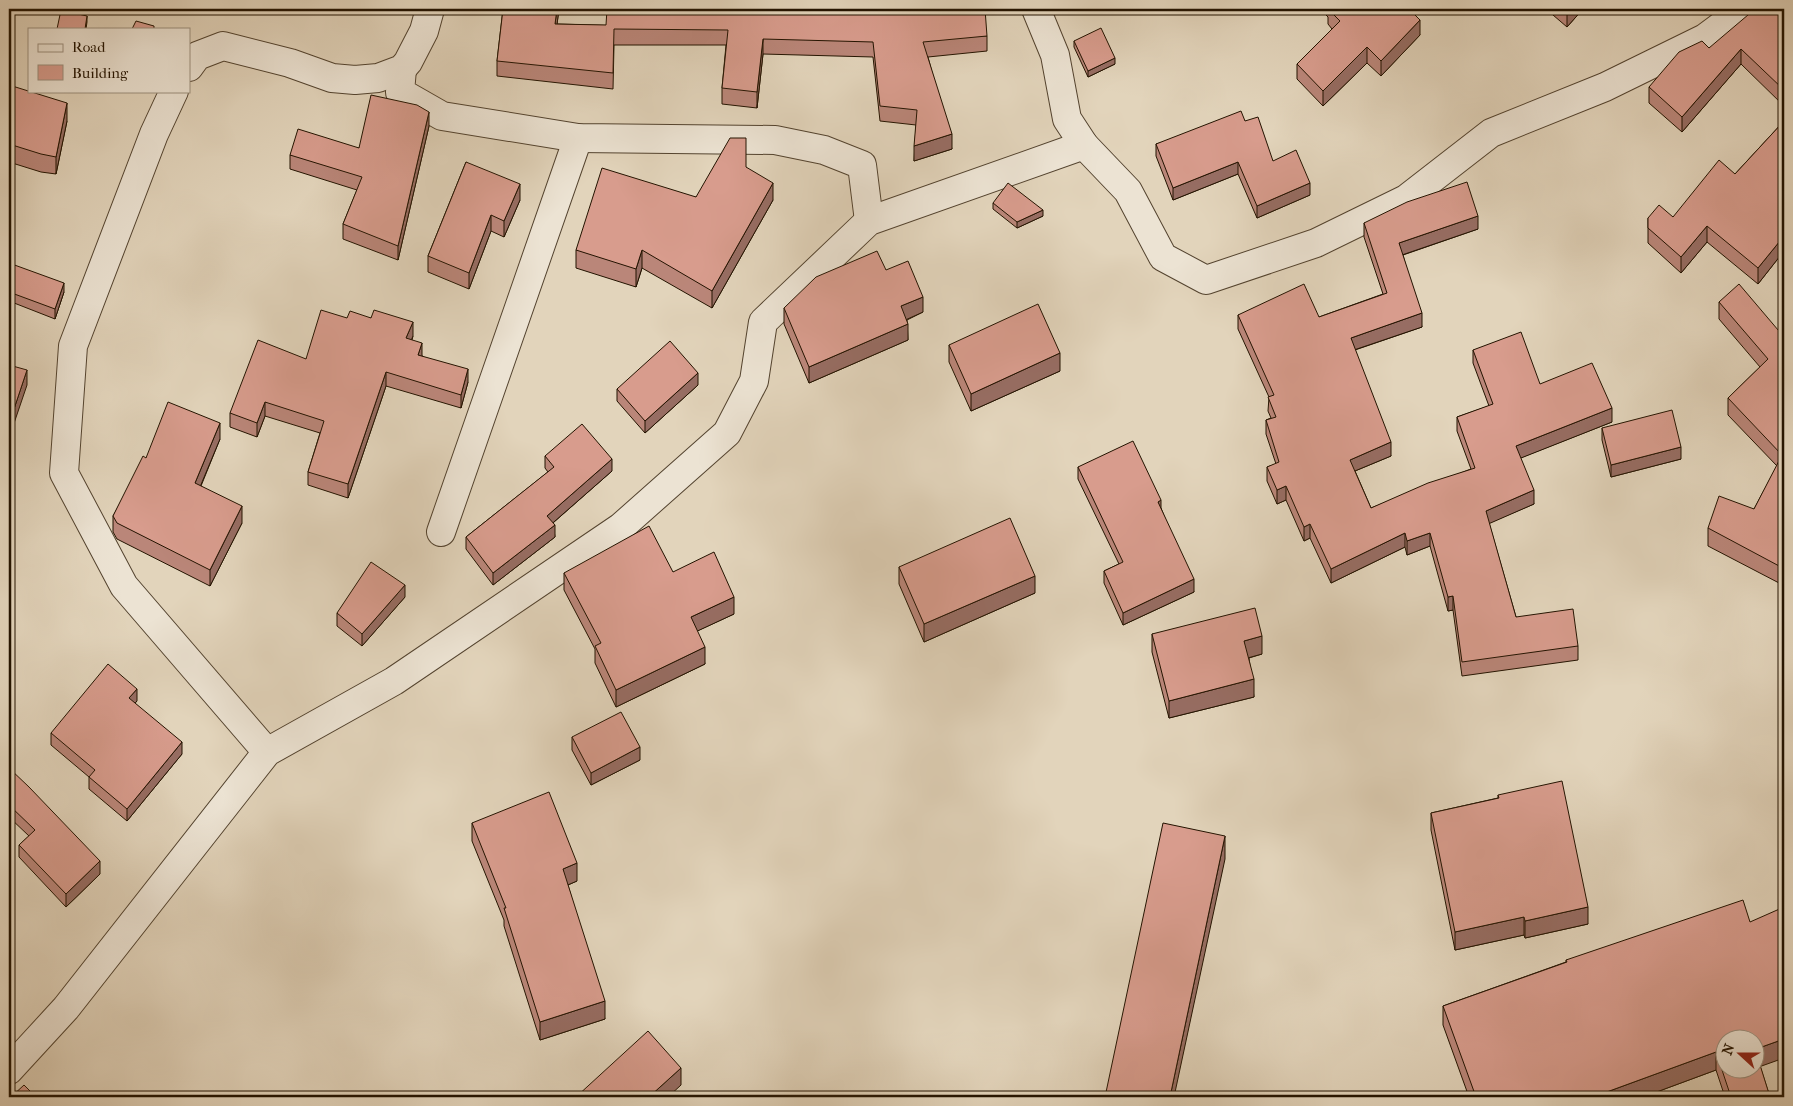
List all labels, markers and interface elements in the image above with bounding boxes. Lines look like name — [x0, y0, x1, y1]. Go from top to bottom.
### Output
legend — [28, 28, 190, 92]
text: Road — [72, 38, 106, 56]
text: Building — [72, 64, 129, 82]
north arrow — [1716, 1028, 1766, 1078]
text: N — [1718, 1041, 1738, 1058]

